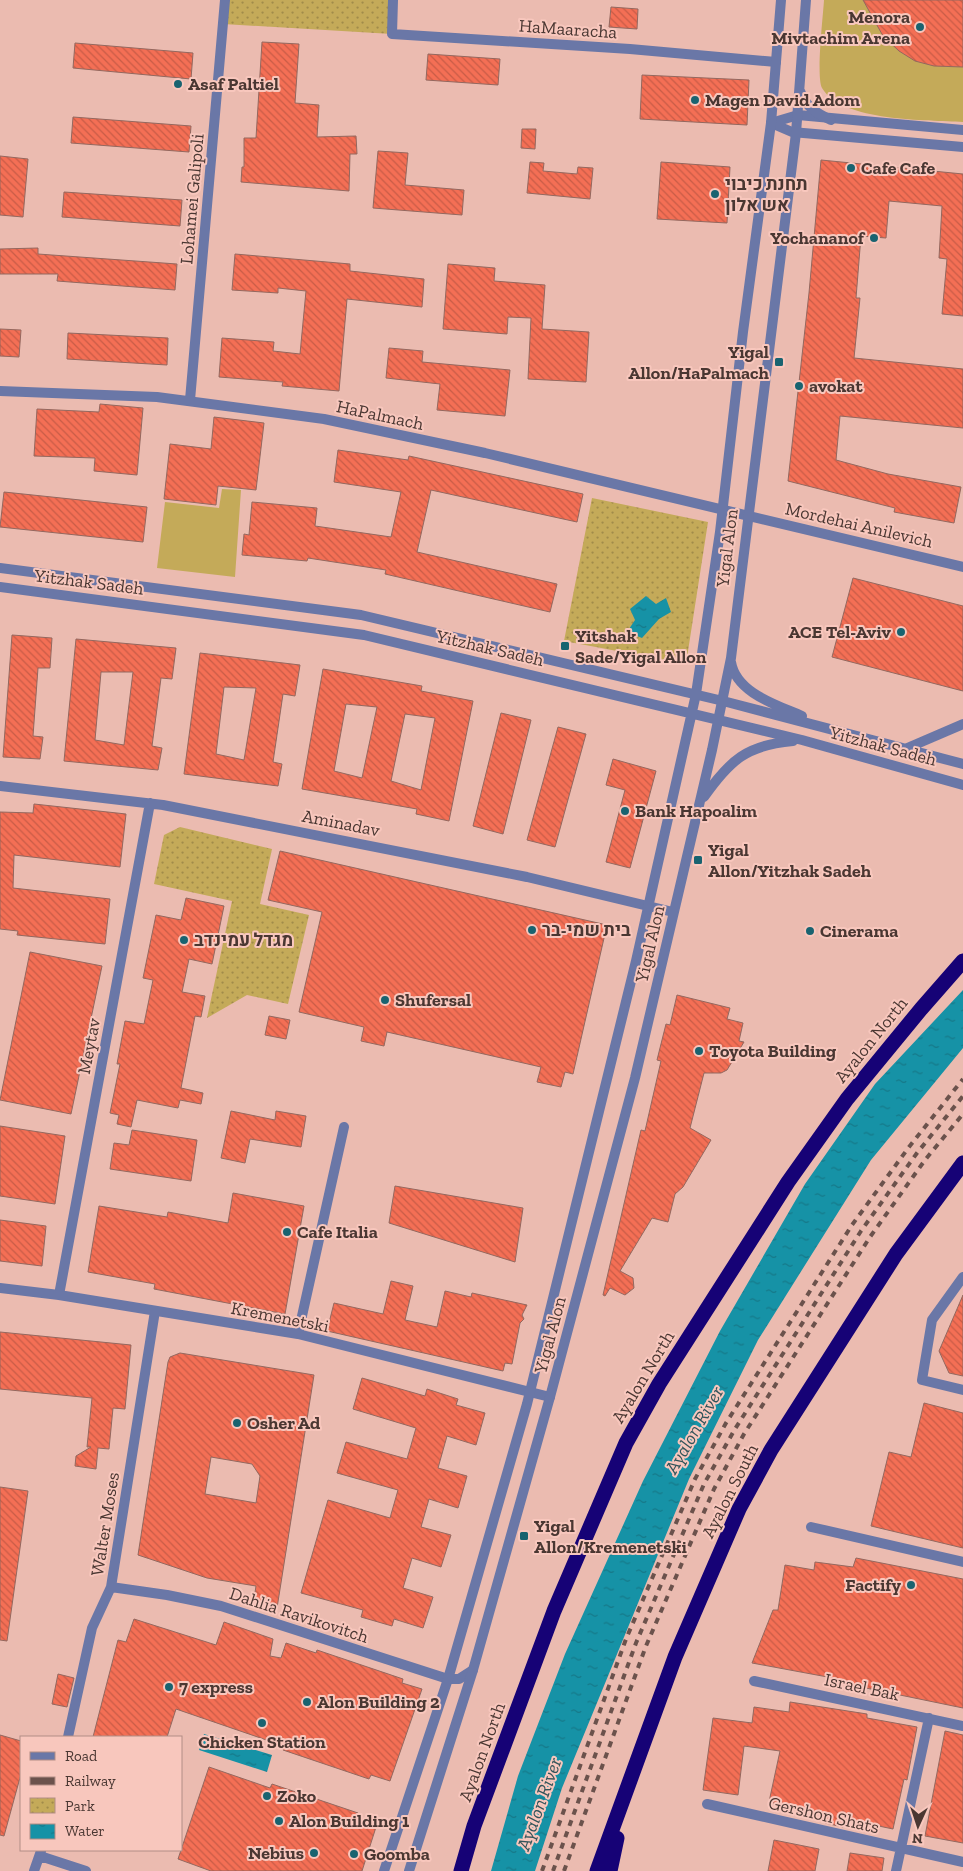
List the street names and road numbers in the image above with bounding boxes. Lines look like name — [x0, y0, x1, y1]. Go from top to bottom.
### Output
street label: HaMaaracha — [518, 15, 618, 43]
street label: Lohamei Galipoli — [175, 133, 209, 265]
street label: HaPalmach — [334, 395, 426, 435]
street label: Mordehai Anilevich — [783, 497, 935, 553]
street label: Yigal Alon — [711, 507, 743, 589]
street label: Yitzhak Sadeh — [32, 564, 145, 600]
street label: Yitzhak Sadeh — [433, 625, 546, 671]
street label: Yitzhak Sadeh — [826, 721, 939, 771]
street label: Aminadav — [300, 805, 382, 841]
street label: Yigal Alon — [630, 903, 670, 986]
street label: Ayalon North — [830, 993, 912, 1087]
street label: Meytav — [73, 1016, 105, 1076]
street label: Yigal Alon — [529, 1294, 571, 1377]
street label: Kremenetski — [229, 1297, 331, 1337]
street label: Ayalon North — [607, 1327, 679, 1427]
street label: Ayalon South — [697, 1440, 763, 1542]
street label: Walter Moses — [86, 1470, 124, 1578]
street label: Dahlia Ravikovitch — [227, 1582, 371, 1648]
street label: Israel Bak — [823, 1668, 902, 1706]
street label: Ayalon North — [454, 1700, 510, 1804]
street label: Gershon Shats — [766, 1792, 882, 1838]

